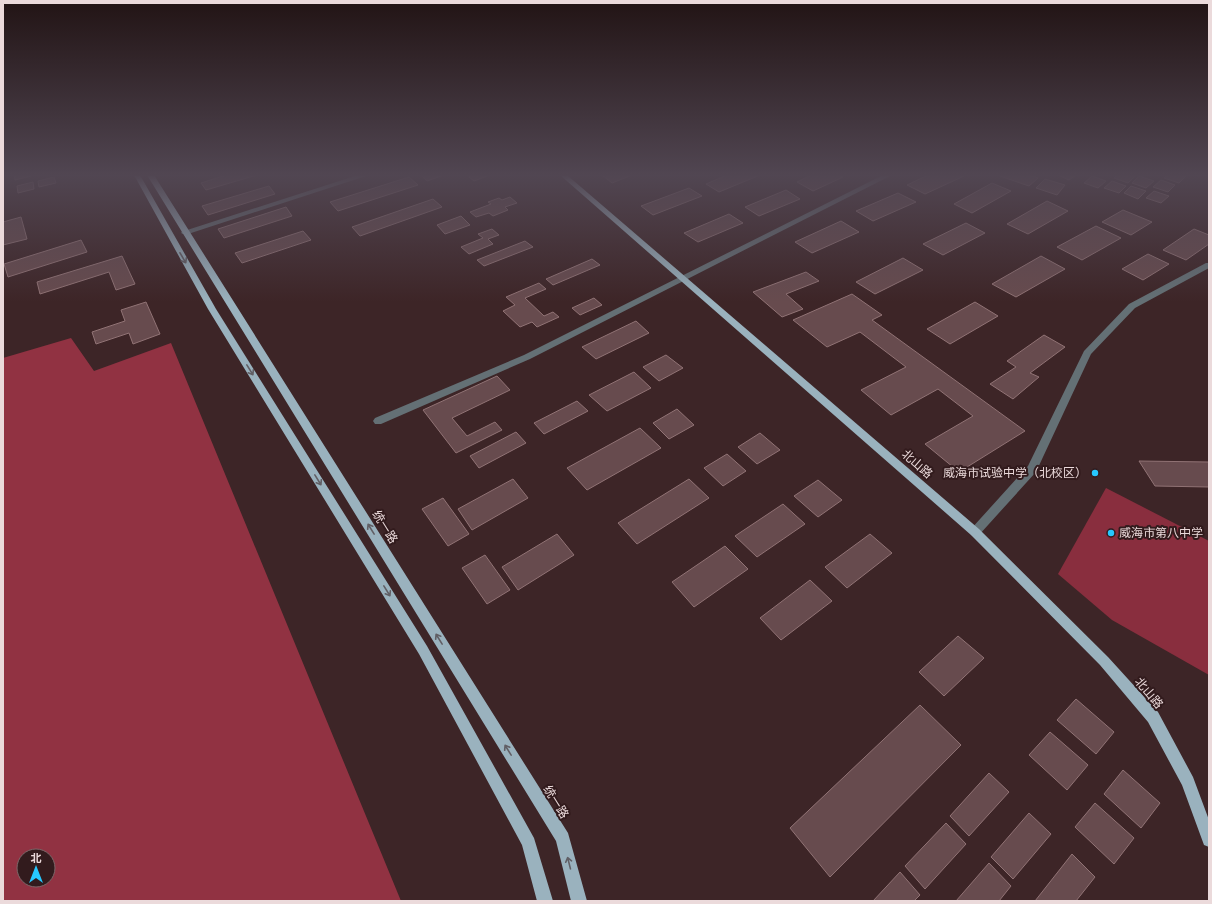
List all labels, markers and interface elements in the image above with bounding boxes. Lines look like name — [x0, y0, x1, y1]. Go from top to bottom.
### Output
one-way arrow — [180, 252, 188, 264]
one-way arrow — [246, 364, 254, 375]
street label: 北山路 — [899, 447, 935, 481]
place label: 威海市试验中学（北校区） — [943, 466, 1087, 480]
marker: 威海市试验中学（北校区） — [1090, 468, 1100, 478]
one-way arrow — [315, 474, 323, 486]
street label: 统一路 — [370, 508, 400, 546]
one-way arrow — [366, 523, 374, 535]
place label: 威海市第八中学 — [1119, 526, 1203, 540]
marker: 威海市第八中学 — [1106, 528, 1116, 538]
one-way arrow — [383, 585, 391, 597]
one-way arrow — [435, 633, 443, 645]
street label: 北山路 — [1132, 675, 1166, 711]
one-way arrow — [504, 745, 512, 756]
street label: 统一路 — [541, 783, 571, 821]
north arrow — [16, 848, 56, 888]
text: 北 — [31, 852, 42, 865]
one-way arrow — [565, 857, 573, 870]

